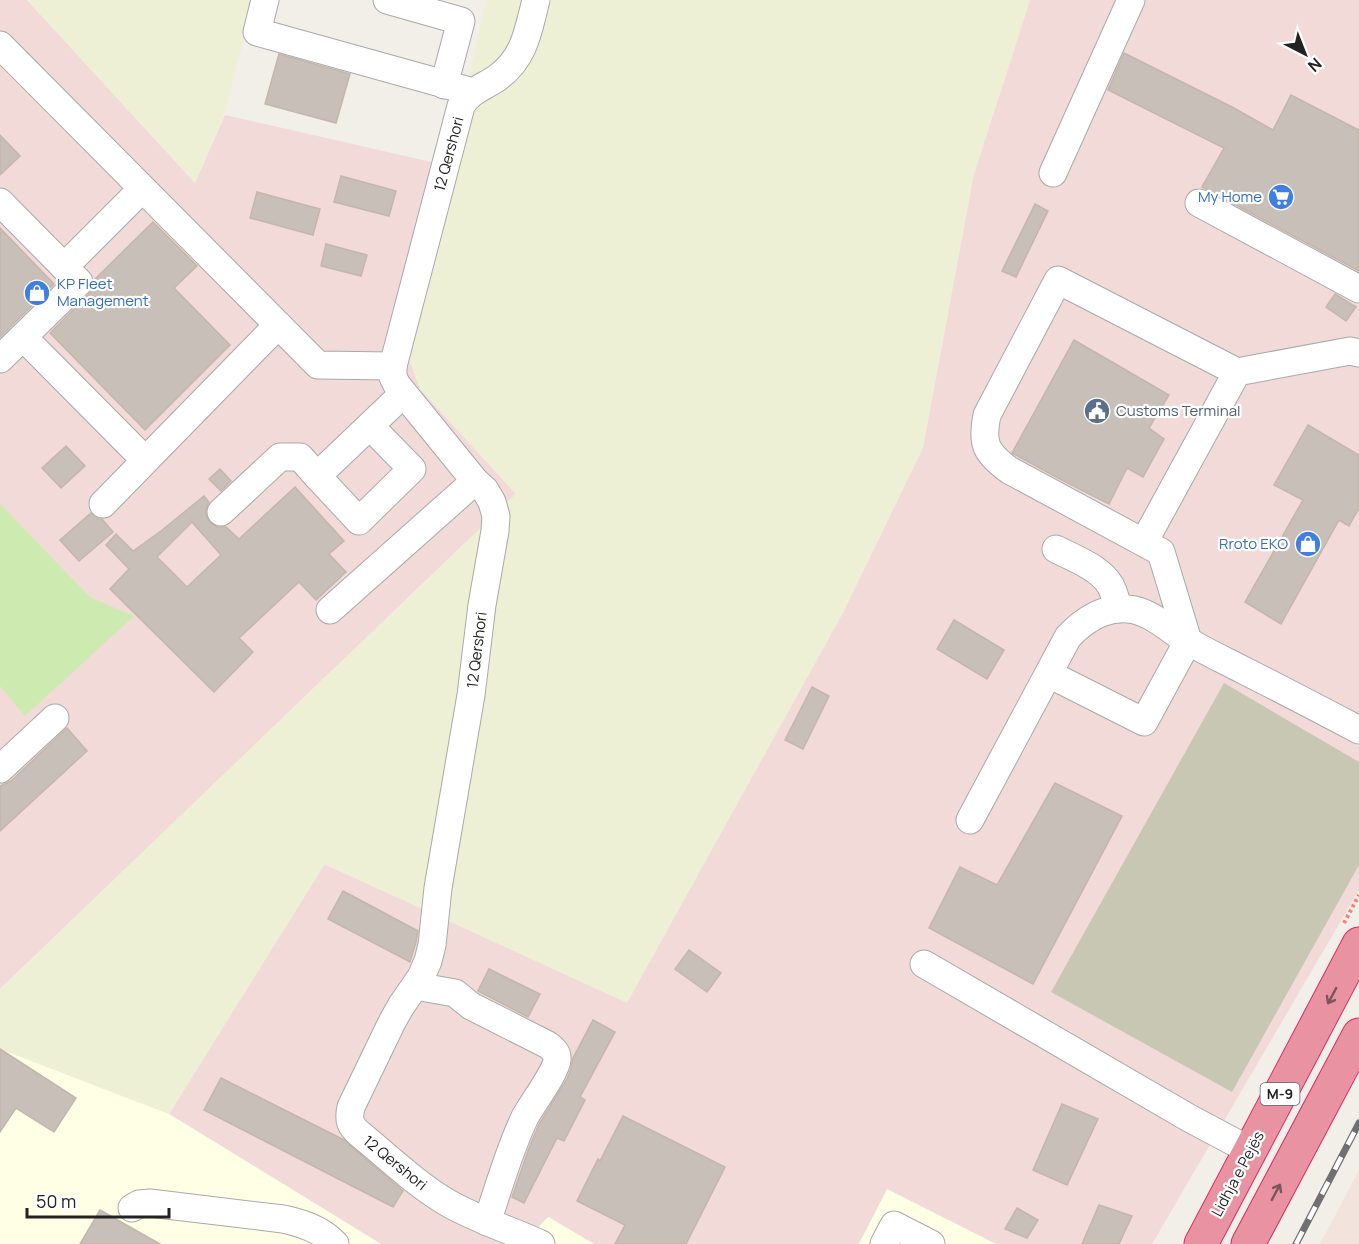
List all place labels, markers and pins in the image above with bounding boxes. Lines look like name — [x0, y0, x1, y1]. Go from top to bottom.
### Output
supermarket icon: My Home — [1266, 182, 1296, 212]
place label: My Home — [1198, 186, 1262, 207]
place label: KP Fleet Management — [57, 273, 149, 311]
shop icon: KP Fleet Management — [22, 278, 52, 308]
public building icon: Customs Terminal — [1082, 396, 1112, 426]
place label: Customs Terminal — [1116, 400, 1241, 421]
shop icon: Rroto EKO — [1293, 529, 1323, 559]
place label: Rroto EKO — [1219, 533, 1288, 554]

